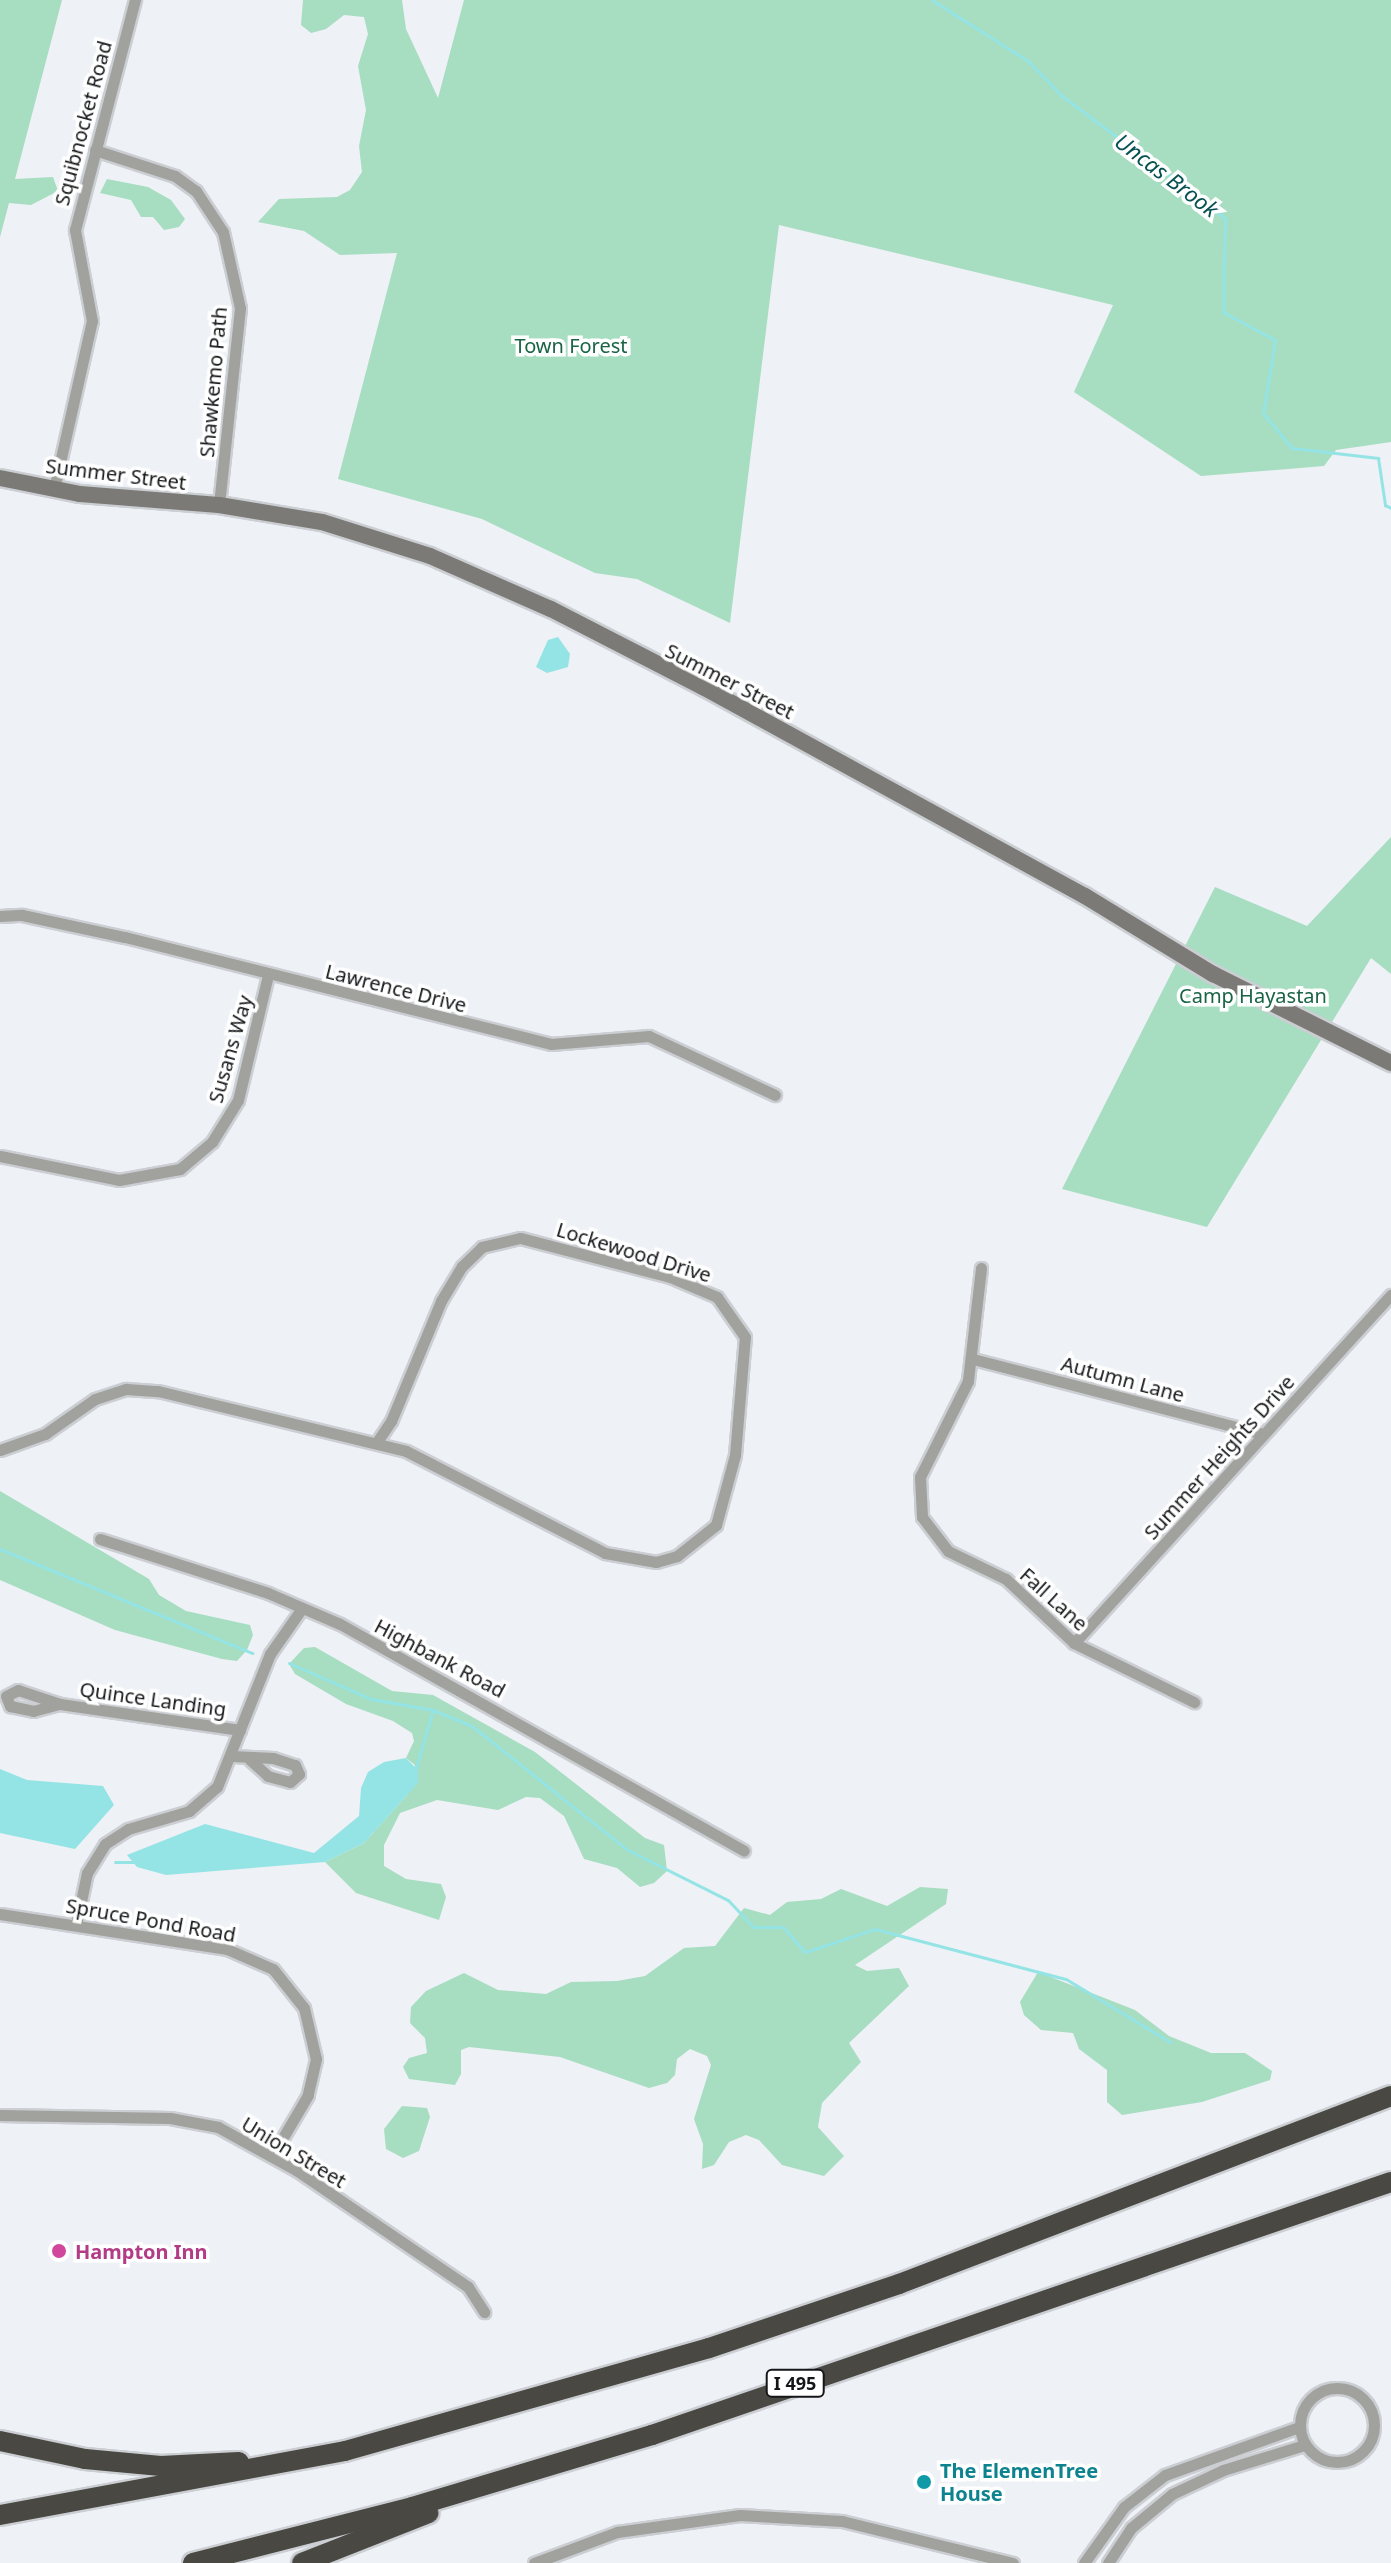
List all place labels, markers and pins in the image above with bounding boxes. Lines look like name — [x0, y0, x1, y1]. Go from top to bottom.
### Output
place label: Hampton Inn — [75, 2239, 208, 2263]
marker: Hampton Inn — [50, 2242, 68, 2260]
place label: The ElemenTree House — [940, 2458, 1098, 2505]
marker: The ElemenTree House — [915, 2473, 933, 2491]

